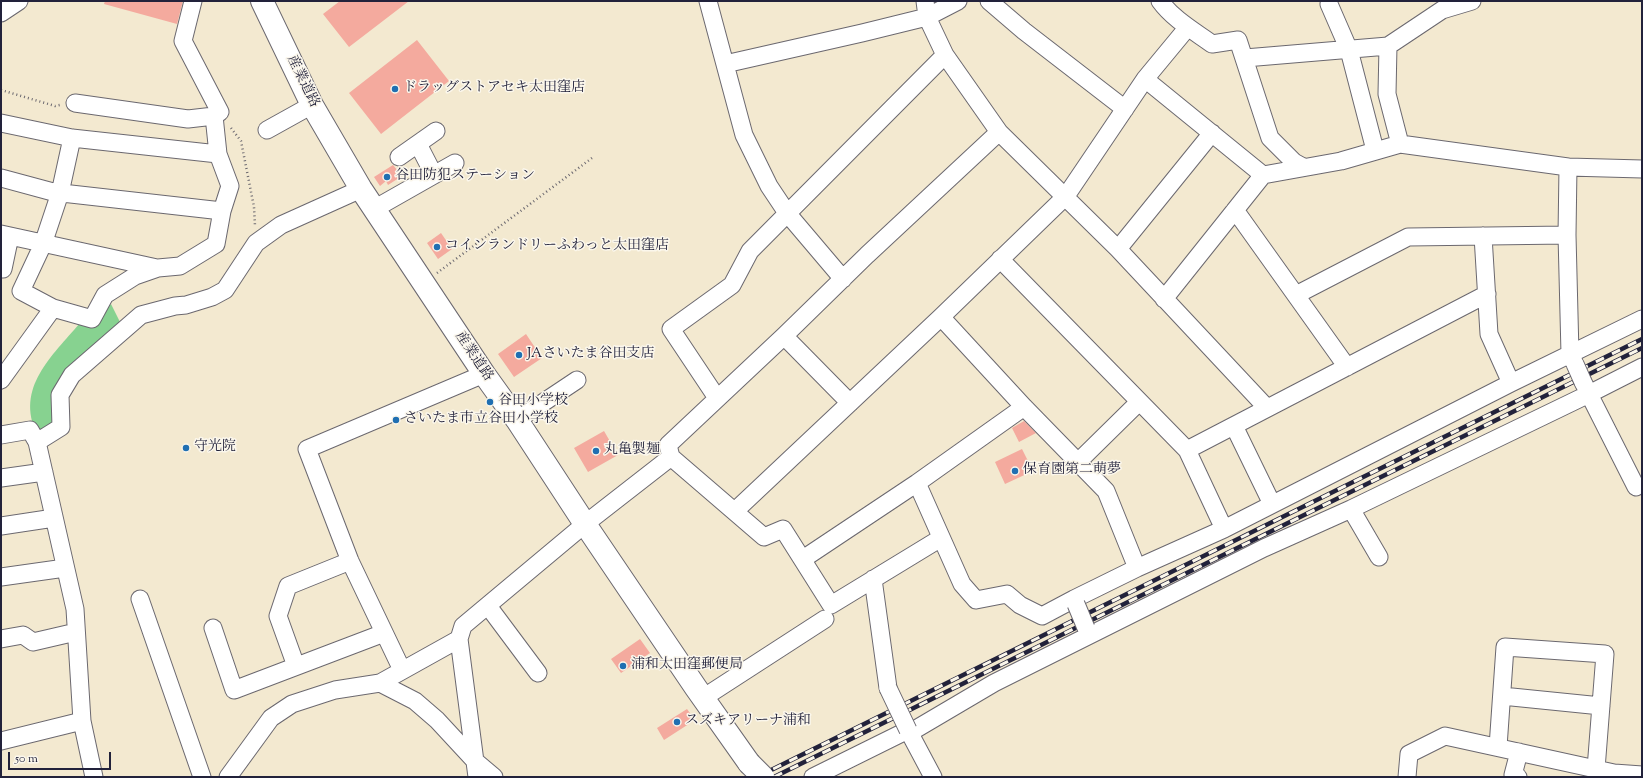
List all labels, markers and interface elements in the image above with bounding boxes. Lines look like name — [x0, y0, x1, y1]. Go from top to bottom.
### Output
street label: 産業道路 — [282, 53, 322, 111]
place label: ドラッグストアセキ太田窪店 — [403, 81, 585, 97]
marker: ドラッグストアセキ太田窪店 — [390, 84, 400, 94]
place label: 谷田防犯ステーション — [395, 169, 535, 185]
marker: 谷田防犯ステーション — [382, 172, 392, 182]
place label: コインランドリーふわっと太田窪店 — [445, 239, 669, 255]
marker: コインランドリーふわっと太田窪店 — [432, 242, 442, 252]
street label: 産業道路 — [450, 329, 496, 385]
place label: JAさいたま谷田支店 — [527, 347, 654, 363]
marker: JAさいたま谷田支店 — [514, 350, 524, 360]
place label: 谷田小学校 — [498, 394, 568, 410]
marker: 谷田小学校 — [485, 397, 495, 407]
place label: さいたま市立谷田小学校 — [404, 412, 558, 428]
marker: さいたま市立谷田小学校 — [391, 415, 401, 425]
place label: 守光院 — [194, 440, 236, 456]
marker: 守光院 — [181, 443, 191, 453]
place label: 丸亀製麺 — [604, 443, 660, 459]
marker: 丸亀製麺 — [591, 446, 601, 456]
place label: 保育園第二萌夢 — [1023, 463, 1121, 479]
marker: 保育園第二萌夢 — [1010, 466, 1020, 476]
place label: 浦和太田窪郵便局 — [631, 658, 743, 674]
marker: 浦和太田窪郵便局 — [618, 661, 628, 671]
place label: スズキアリーナ浦和 — [685, 714, 811, 730]
marker: スズキアリーナ浦和 — [672, 717, 682, 727]
scale bar — [10, 744, 113, 770]
text: 50 m — [15, 750, 38, 768]

